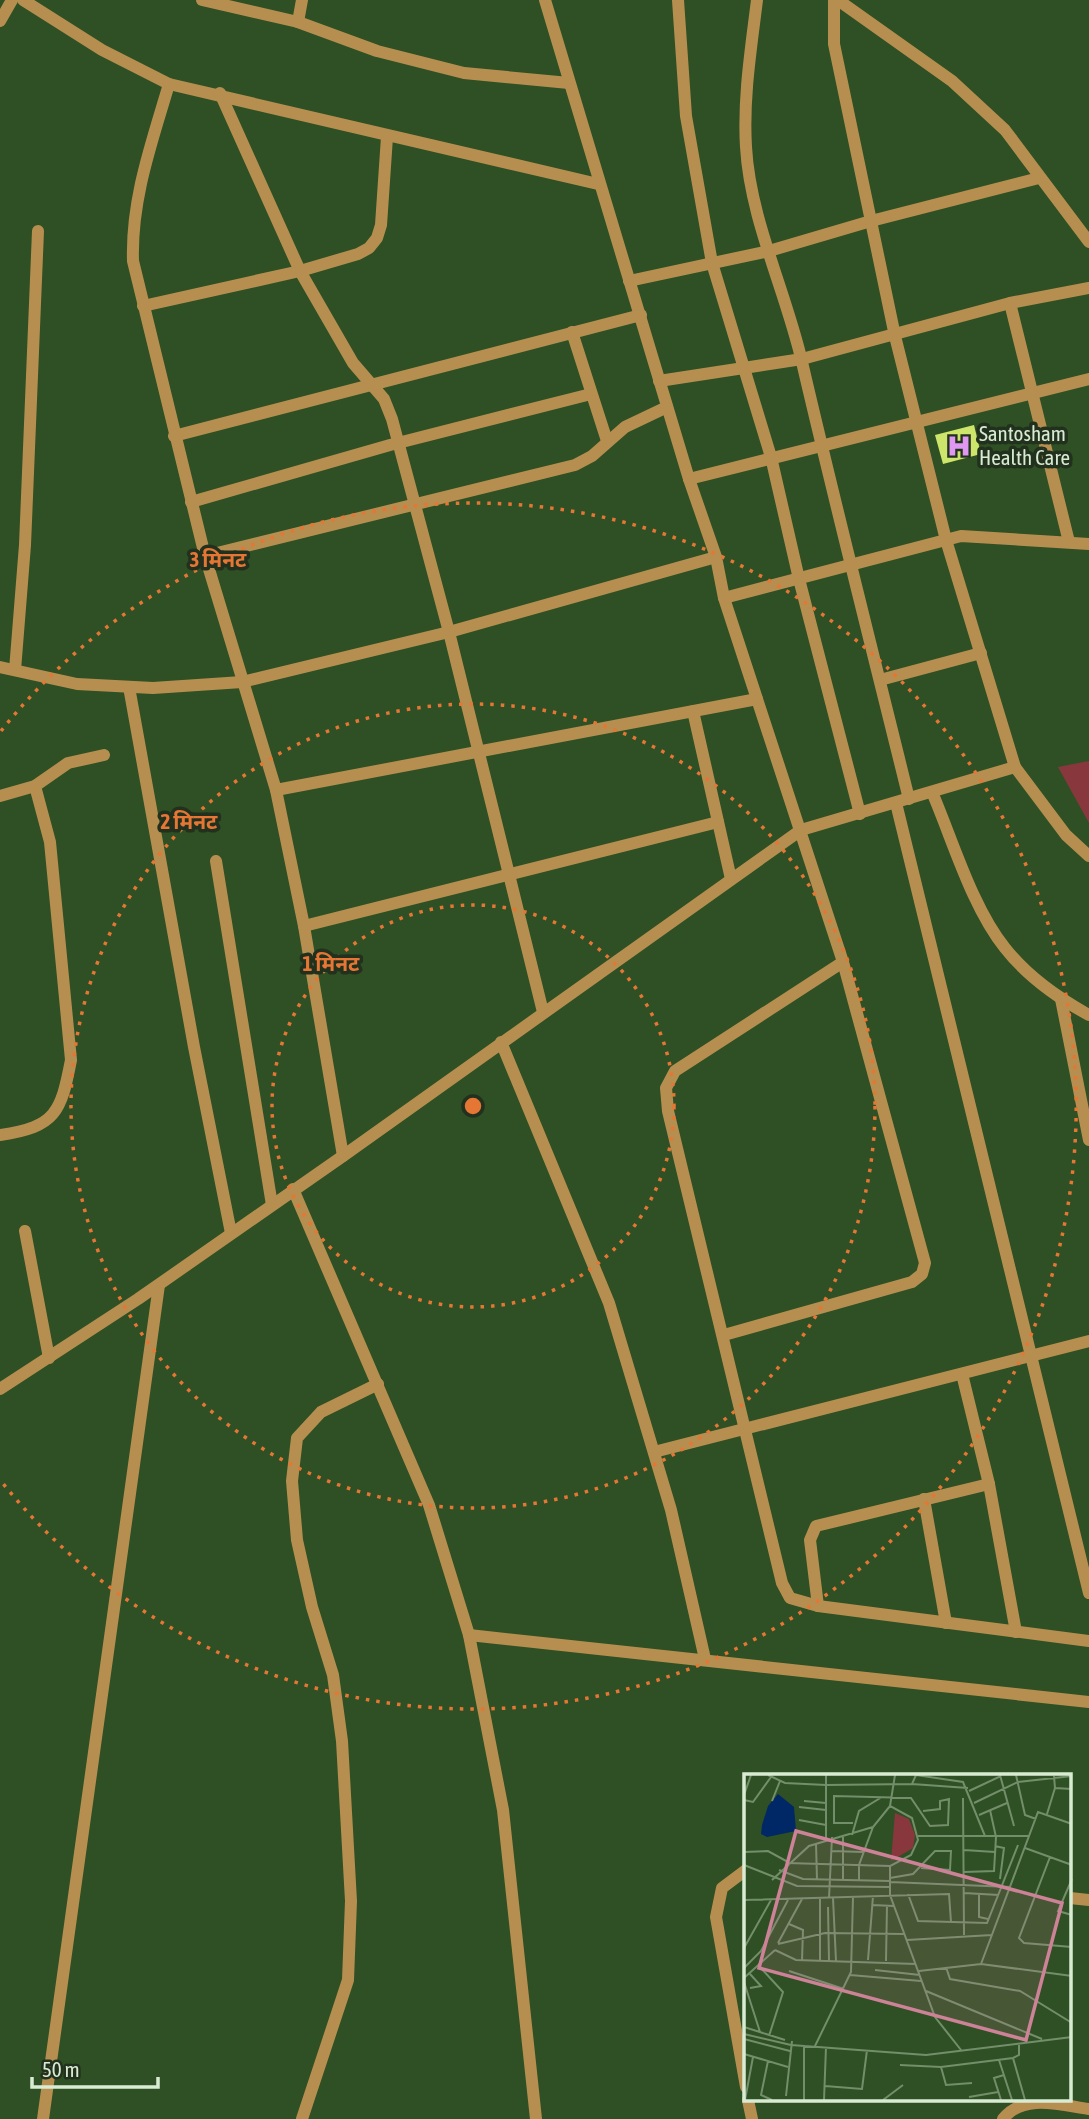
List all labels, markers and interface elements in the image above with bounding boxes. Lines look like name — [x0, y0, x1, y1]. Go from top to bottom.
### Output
place label: Santosham Health Care — [979, 421, 1070, 469]
hospital icon: Santosham Health Care — [945, 432, 973, 460]
text: 3 मिनट — [190, 547, 247, 571]
text: 2 मिनट — [161, 809, 218, 833]
text: 1 मिनट — [303, 951, 360, 975]
centre of rings — [461, 1094, 485, 1118]
inset map — [744, 1774, 1072, 2102]
scale bar — [32, 2046, 158, 2090]
text: 50 m — [42, 2057, 80, 2081]

